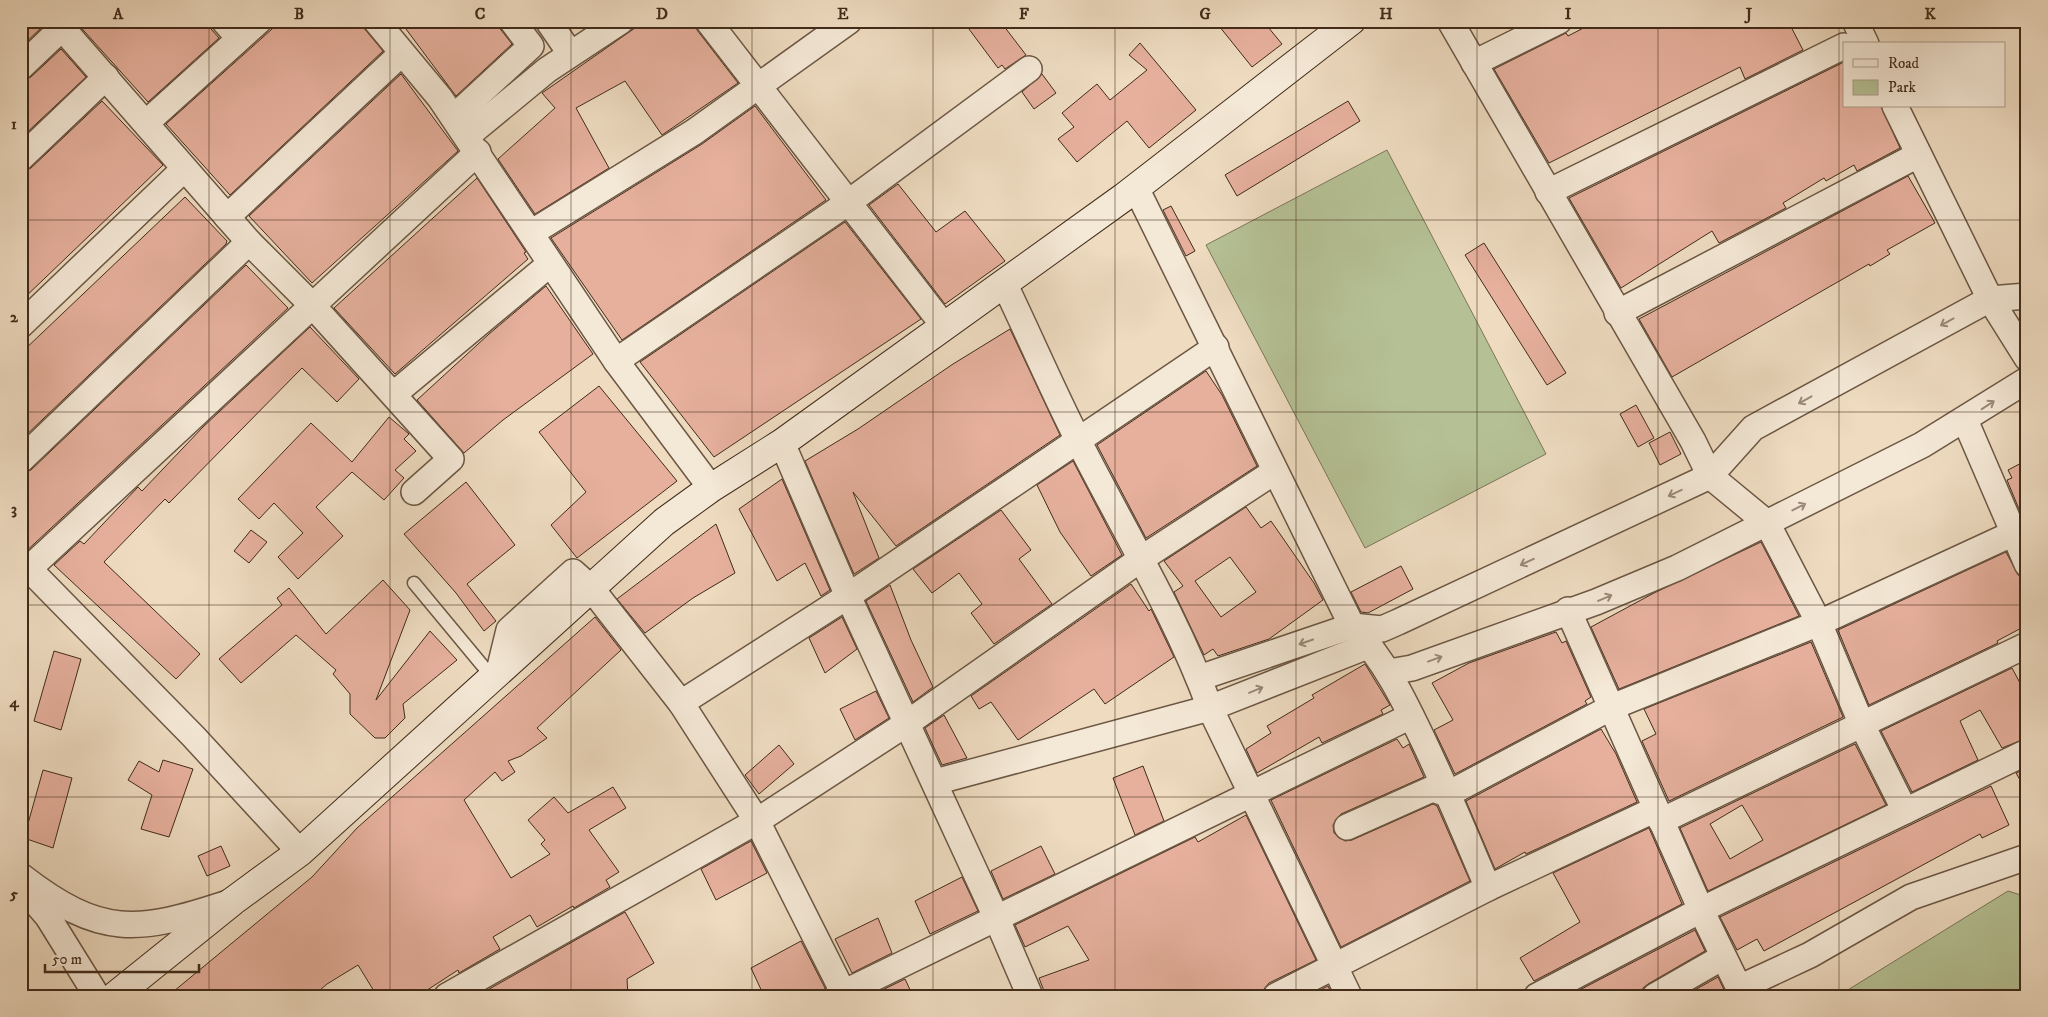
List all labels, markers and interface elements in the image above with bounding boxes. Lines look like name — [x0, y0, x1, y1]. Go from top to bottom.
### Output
text: A — [112, 4, 124, 24]
text: B — [294, 4, 304, 24]
text: C — [475, 4, 485, 24]
text: D — [656, 4, 668, 24]
text: E — [837, 4, 849, 24]
text: F — [1019, 4, 1029, 24]
text: G — [1199, 4, 1211, 24]
text: H — [1379, 4, 1393, 24]
text: I — [1565, 4, 1572, 24]
text: J — [1744, 4, 1753, 24]
text: K — [1924, 4, 1936, 24]
legend — [1843, 42, 2006, 108]
text: Road — [1888, 54, 1920, 73]
text: Park — [1888, 78, 1917, 97]
text: 1 — [11, 114, 17, 134]
text: 2 — [10, 307, 19, 327]
one-way arrow — [1940, 317, 1955, 327]
one-way arrow — [1797, 395, 1812, 405]
one-way arrow — [1981, 400, 1995, 410]
one-way arrow — [1667, 488, 1682, 498]
text: 3 — [11, 499, 17, 519]
one-way arrow — [1791, 502, 1806, 511]
one-way arrow — [1520, 557, 1535, 567]
one-way arrow — [1597, 593, 1612, 603]
one-way arrow — [1299, 638, 1314, 647]
one-way arrow — [1427, 654, 1443, 663]
one-way arrow — [1248, 685, 1263, 694]
text: 4 — [8, 692, 19, 712]
text: 5 — [9, 884, 18, 904]
scale bar — [45, 942, 199, 974]
text: 50 m — [52, 950, 82, 969]

